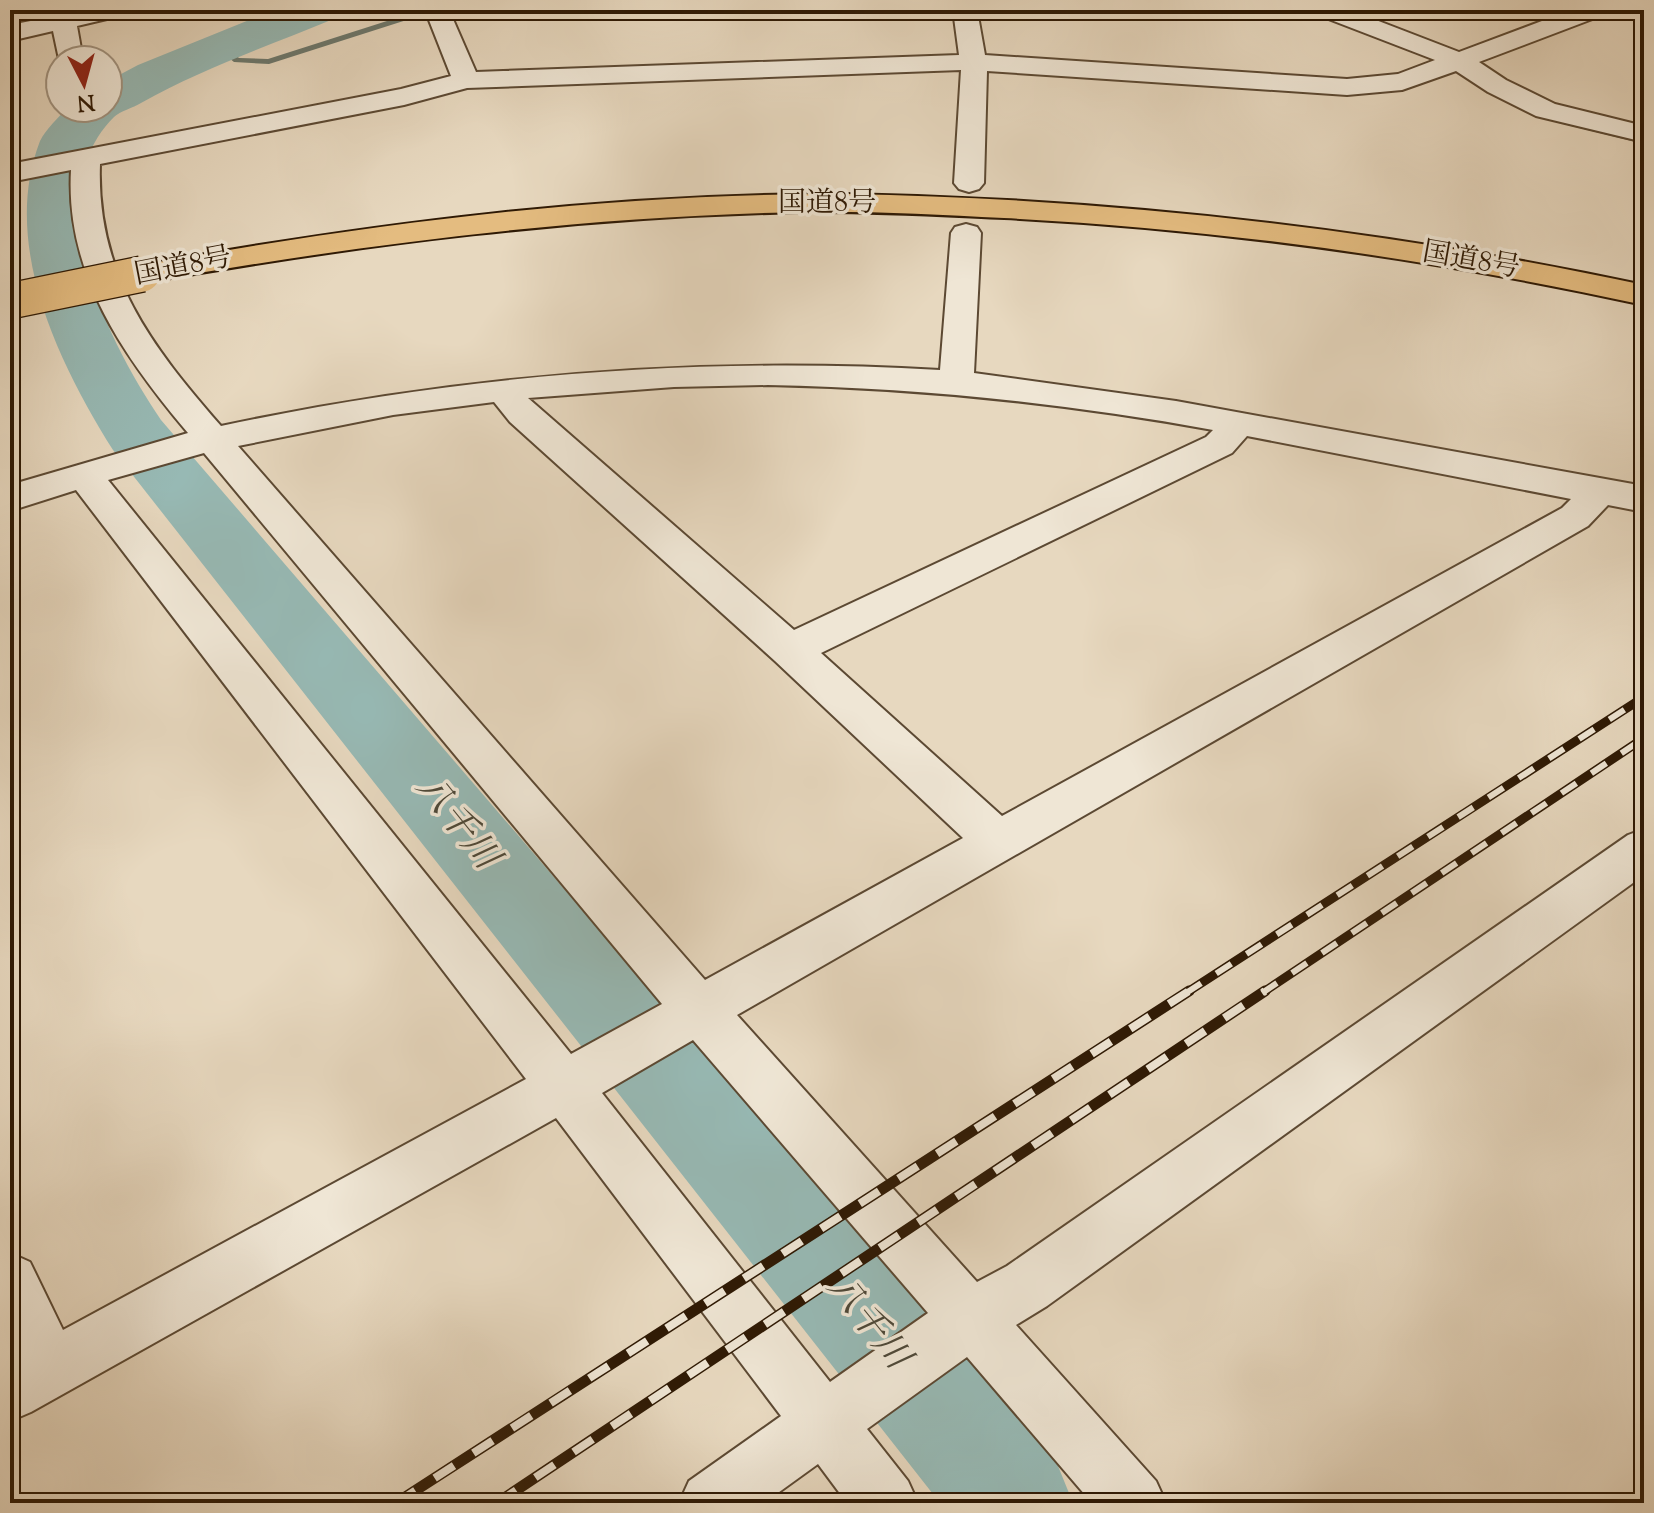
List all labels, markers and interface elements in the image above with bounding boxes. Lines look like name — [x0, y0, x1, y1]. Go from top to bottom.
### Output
north arrow — [44, 44, 124, 124]
text: N — [75, 84, 96, 118]
street label: 国道8号 — [778, 184, 876, 224]
street label: 国道8号 — [1419, 233, 1523, 289]
street label: 国道8号 — [131, 238, 235, 296]
water label: 八千川 — [402, 765, 513, 884]
water label: 八千川 — [813, 1265, 924, 1384]

